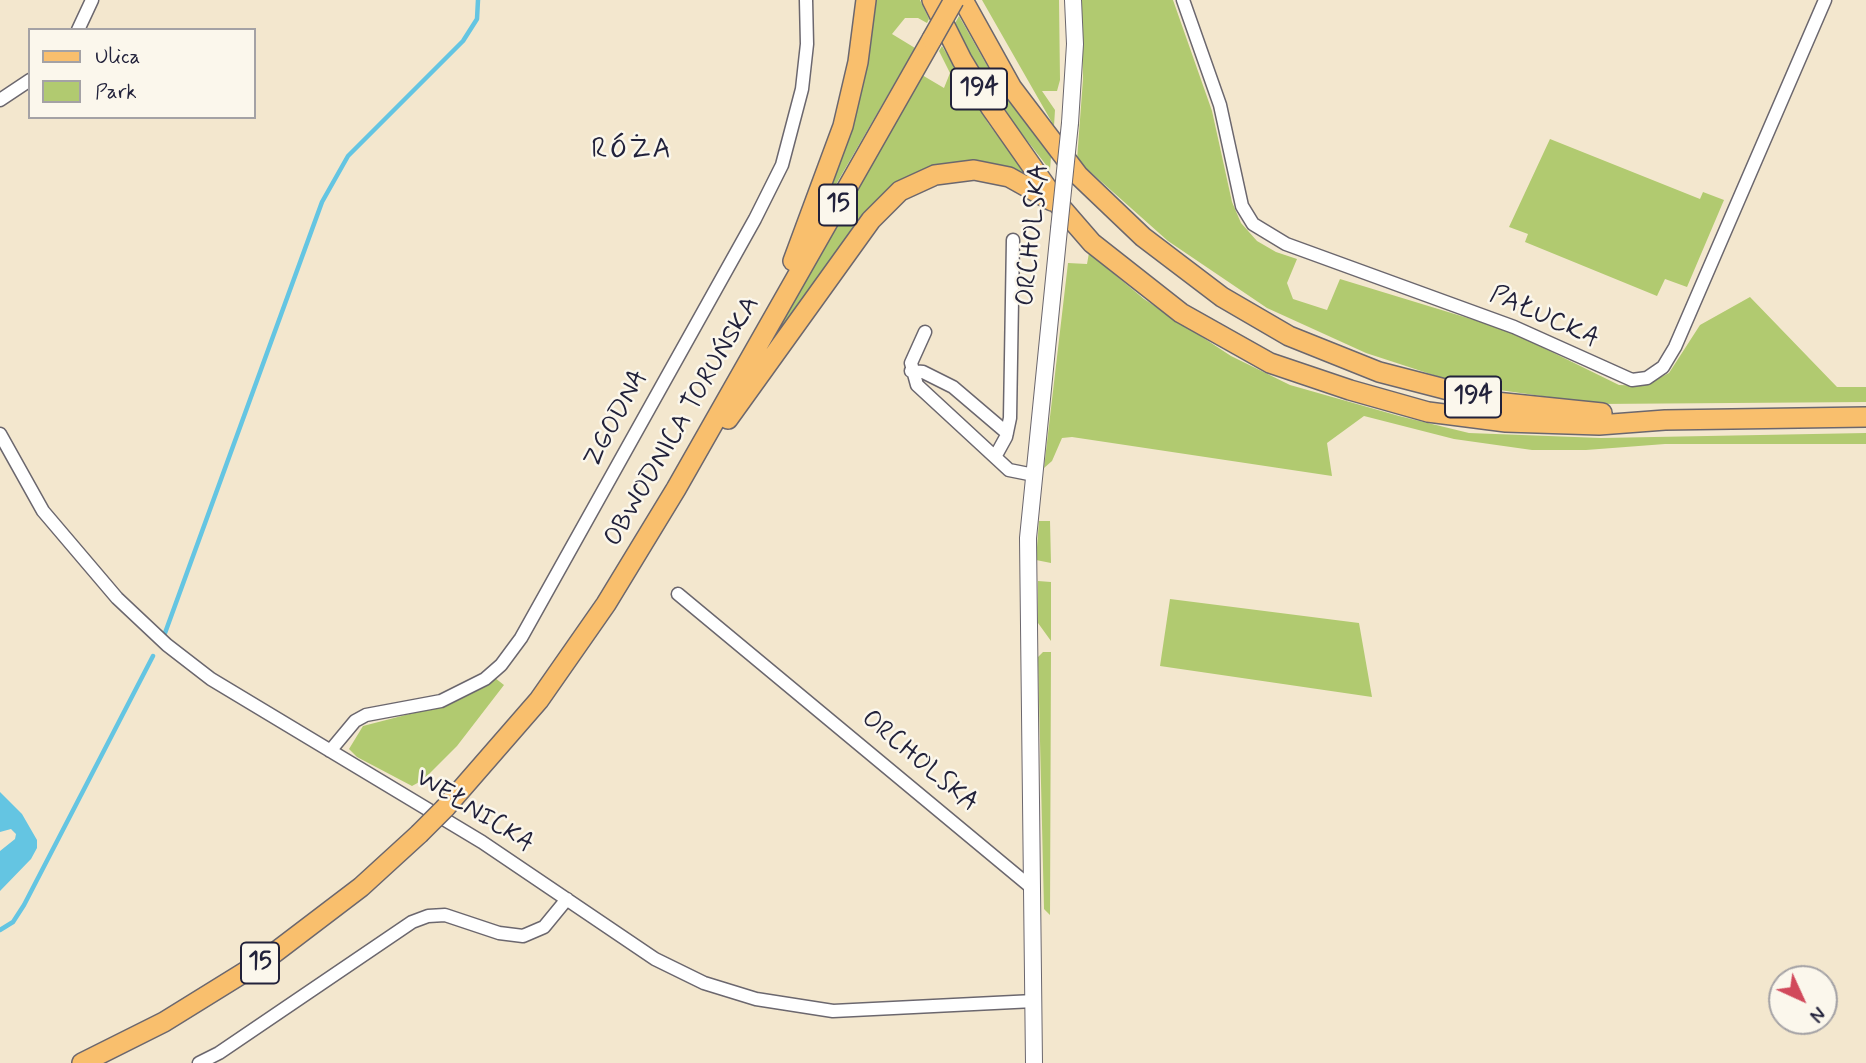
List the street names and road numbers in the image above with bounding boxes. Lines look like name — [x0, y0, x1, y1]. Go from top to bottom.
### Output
road number: 194 — [951, 68, 1007, 110]
street label: ORCHOLSKA — [1011, 162, 1057, 308]
road number: 15 — [819, 184, 857, 226]
street label: PAŁUCKA — [1484, 280, 1604, 356]
street label: OBWODNICA TORUŃSKA — [599, 291, 767, 553]
street label: ZGODNA — [578, 365, 656, 473]
road number: 194 — [1445, 376, 1501, 418]
street label: ORCHOLSKA — [854, 704, 984, 820]
street label: WEŁNICKA — [409, 763, 539, 861]
road number: 15 — [241, 943, 279, 984]

